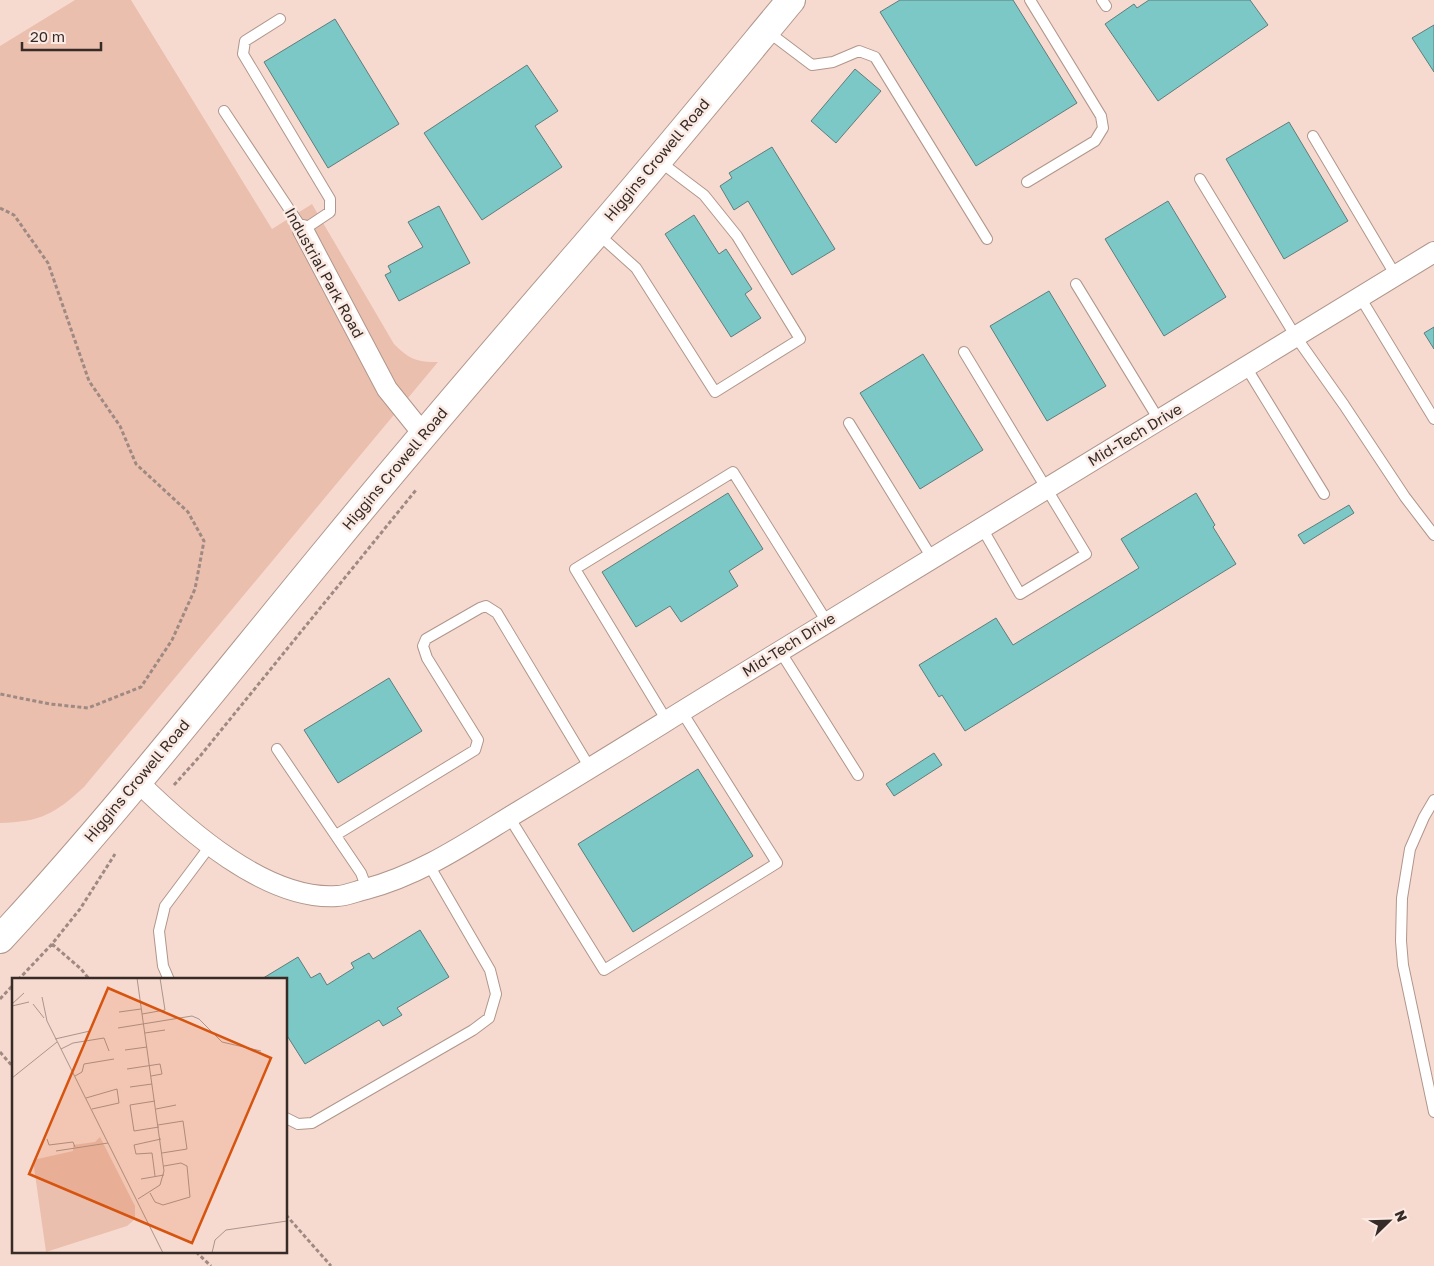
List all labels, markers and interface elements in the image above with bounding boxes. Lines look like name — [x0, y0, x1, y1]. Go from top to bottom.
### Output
scale bar — [22, 20, 101, 52]
text: 20 m — [30, 27, 65, 45]
street label: Higgins Crowell Road — [600, 94, 713, 224]
street label: Industrial Park Road — [282, 204, 368, 341]
street label: Mid-Tech Drive — [1084, 399, 1185, 469]
street label: Higgins Crowell Road — [338, 403, 451, 533]
street label: Mid-Tech Drive — [739, 608, 839, 680]
street label: Higgins Crowell Road — [80, 715, 193, 845]
inset map — [12, 978, 288, 1254]
north arrow — [1364, 1196, 1414, 1246]
text: N — [1392, 1208, 1411, 1224]

